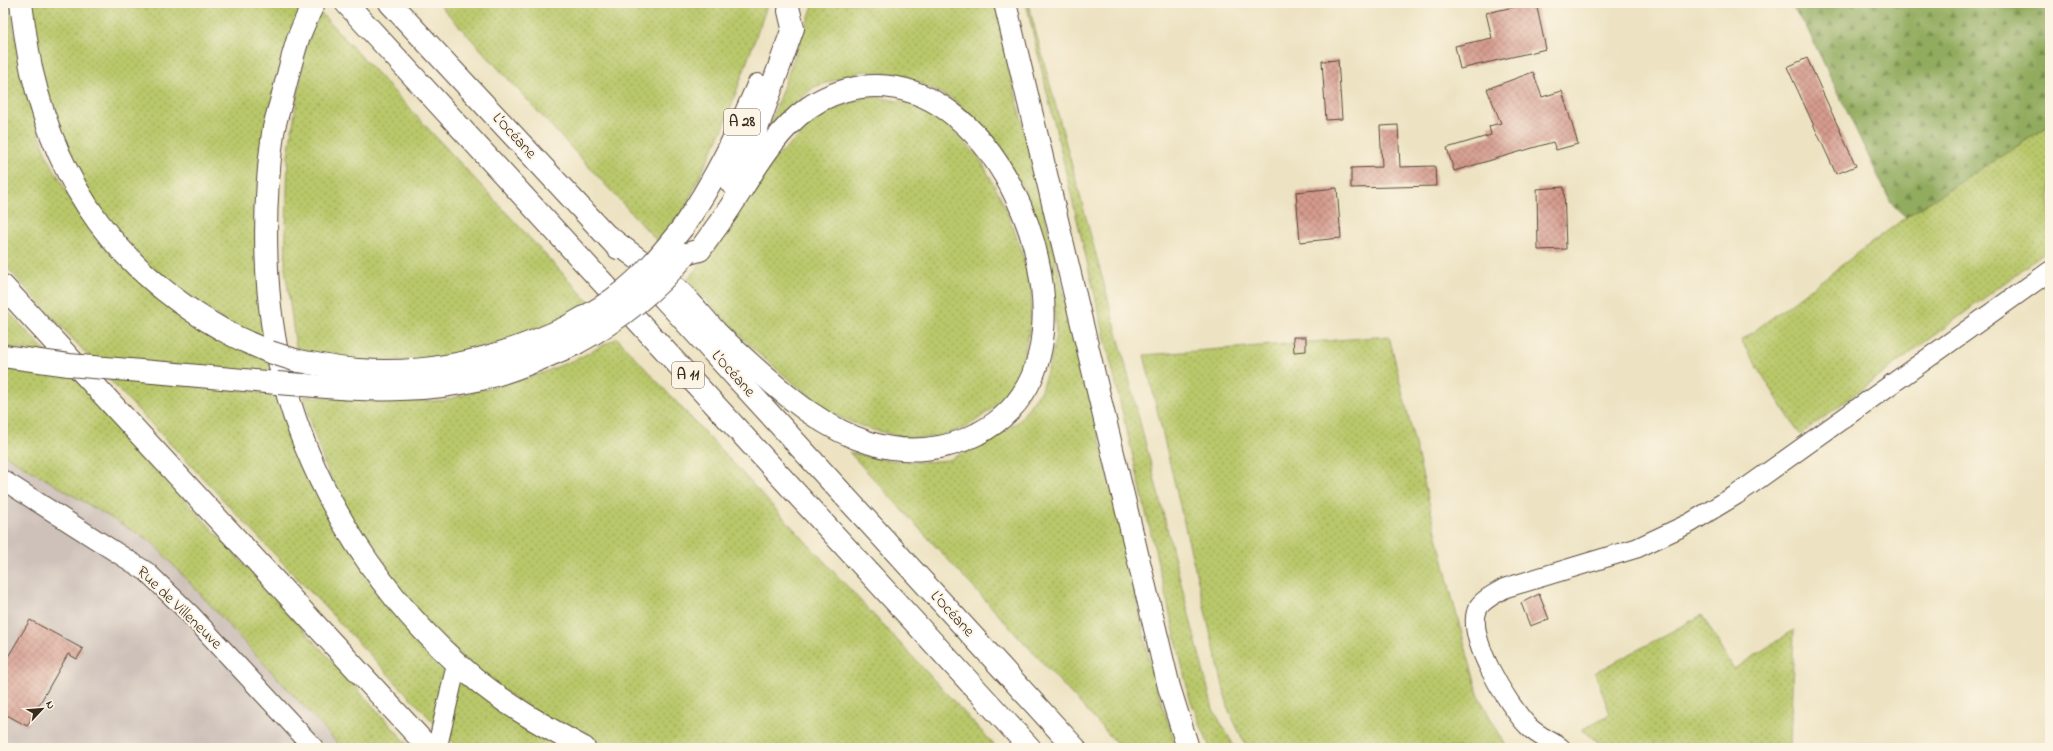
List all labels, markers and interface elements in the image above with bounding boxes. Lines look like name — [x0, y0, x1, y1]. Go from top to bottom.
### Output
street label: L’Océane — [486, 107, 542, 165]
road number: A 28 — [724, 109, 760, 135]
street label: L’Océane — [705, 345, 761, 403]
road number: A 11 — [672, 362, 704, 388]
street label: Rue de Villeneuve — [131, 561, 228, 656]
street label: L’Océane — [924, 585, 980, 643]
north arrow — [22, 689, 62, 729]
text: N — [41, 698, 59, 712]

